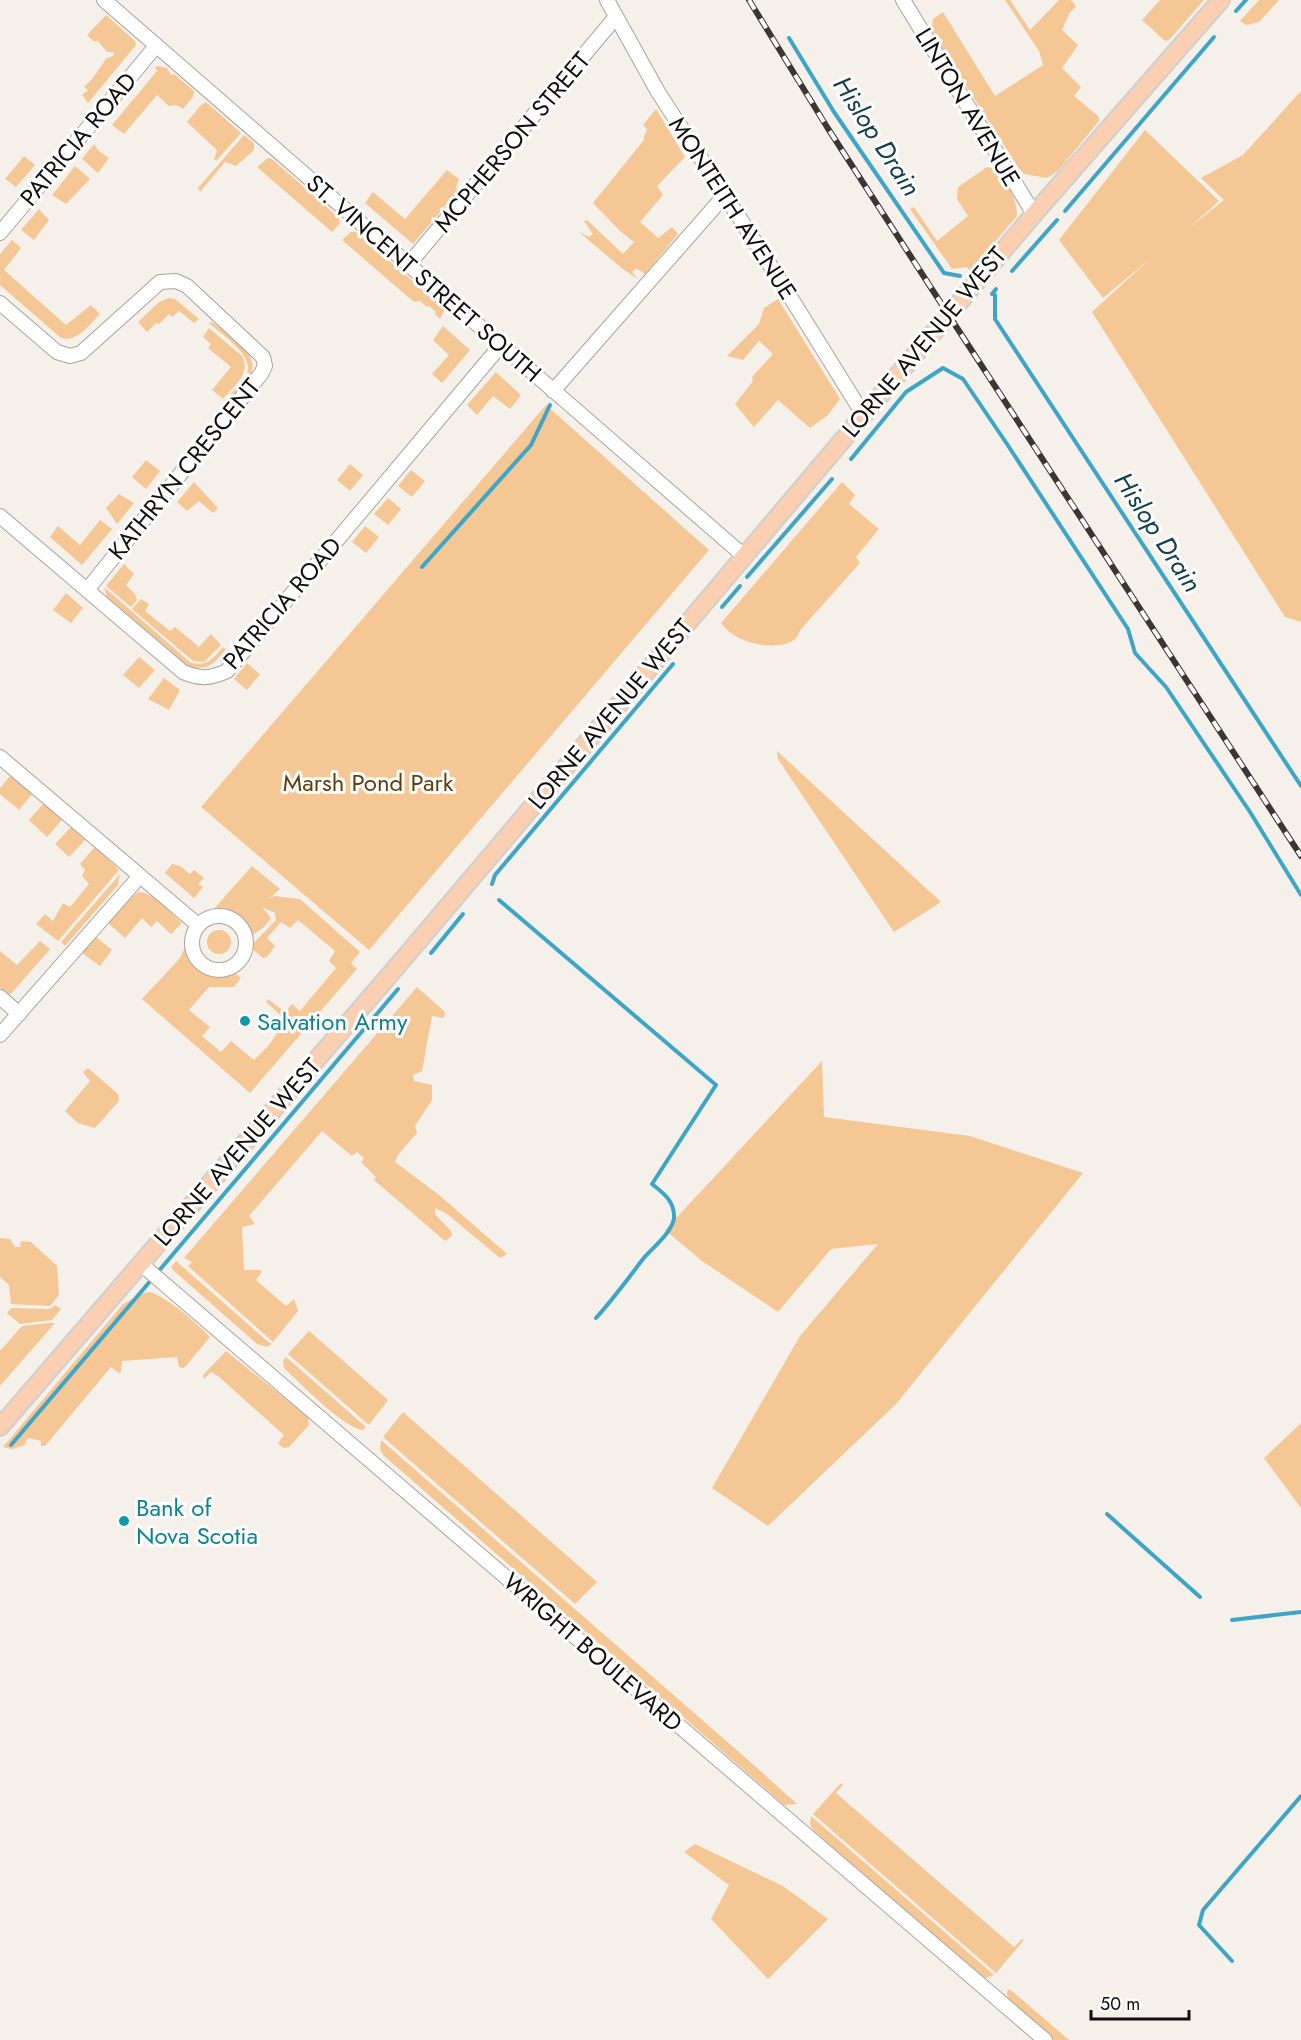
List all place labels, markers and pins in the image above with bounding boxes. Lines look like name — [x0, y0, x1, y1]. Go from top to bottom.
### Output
place label: Salvation Army — [257, 1004, 408, 1039]
marker: Salvation Army — [238, 1014, 252, 1028]
place label: Bank of Nova Scotia — [136, 1490, 258, 1553]
marker: Bank of Nova Scotia — [117, 1514, 131, 1528]

